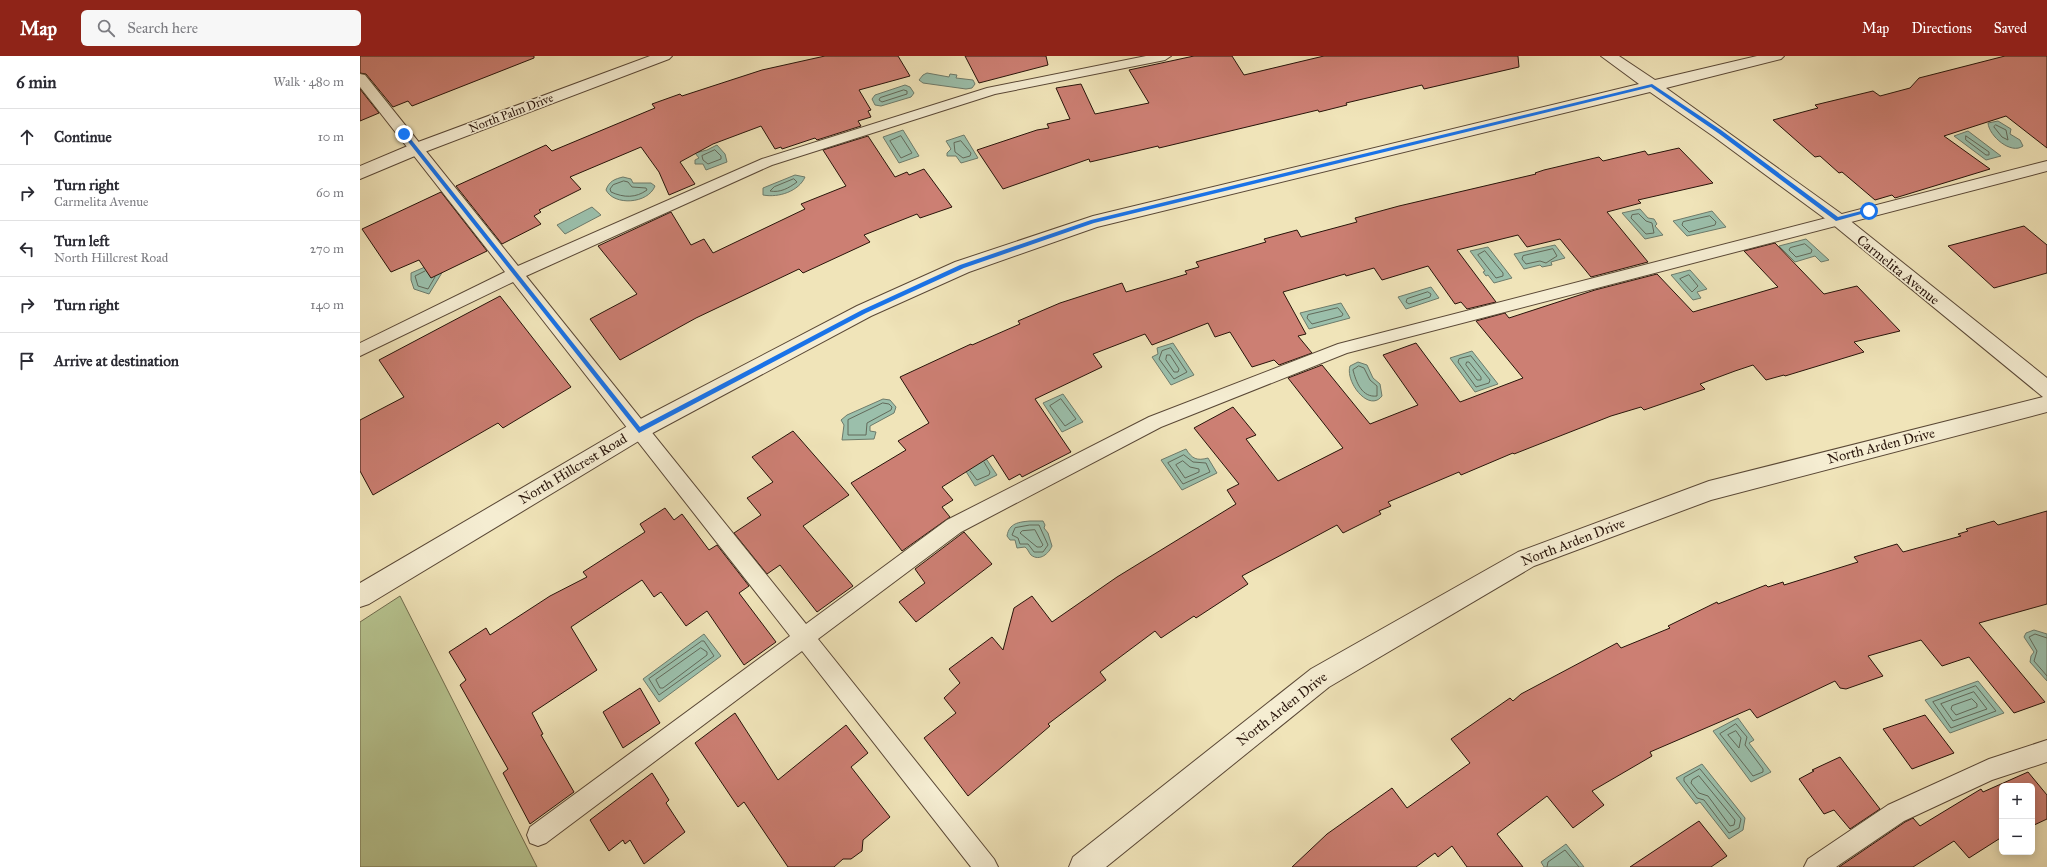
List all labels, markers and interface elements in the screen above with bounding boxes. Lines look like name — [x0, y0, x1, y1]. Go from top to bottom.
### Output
search box — [81, 10, 361, 46]
text: Map — [20, 17, 57, 40]
icon: search — [95, 17, 117, 39]
text: Search here — [127, 19, 198, 37]
text: Map — [1862, 20, 1889, 37]
text: Directions — [1911, 20, 1972, 37]
text: Saved — [1994, 20, 2027, 37]
text: 6 min — [16, 72, 57, 93]
text: Walk · 480 m — [273, 74, 344, 90]
street label: North Palm Drive — [467, 90, 555, 136]
route end — [395, 125, 413, 143]
icon: ahead — [16, 126, 38, 148]
text: Continue — [54, 128, 112, 146]
text: 10 m — [318, 129, 344, 145]
text: Turn right — [54, 176, 119, 194]
icon: right — [16, 182, 38, 204]
text: 60 m — [316, 185, 344, 201]
text: Carmelita Avenue — [54, 194, 148, 210]
route start — [1860, 202, 1878, 220]
street label: Carmelita Avenue — [1853, 231, 1943, 309]
text: Turn left — [54, 232, 110, 250]
icon: left — [16, 238, 38, 260]
text: 270 m — [310, 241, 344, 257]
text: North Hillcrest Road — [54, 250, 168, 266]
icon: right — [16, 294, 38, 316]
text: Turn right — [54, 296, 119, 314]
text: 140 m — [310, 297, 344, 313]
icon: arrive — [16, 350, 38, 372]
text: Arrive at destination — [54, 352, 179, 370]
street label: North Arden Drive — [1825, 424, 1937, 468]
street label: North Hillcrest Road — [516, 430, 630, 508]
street label: North Arden Drive — [1519, 514, 1628, 570]
street label: North Arden Drive — [1233, 668, 1331, 750]
map controls — [1999, 783, 2035, 855]
button: + — [1999, 783, 2035, 819]
button: − — [1999, 819, 2035, 855]

